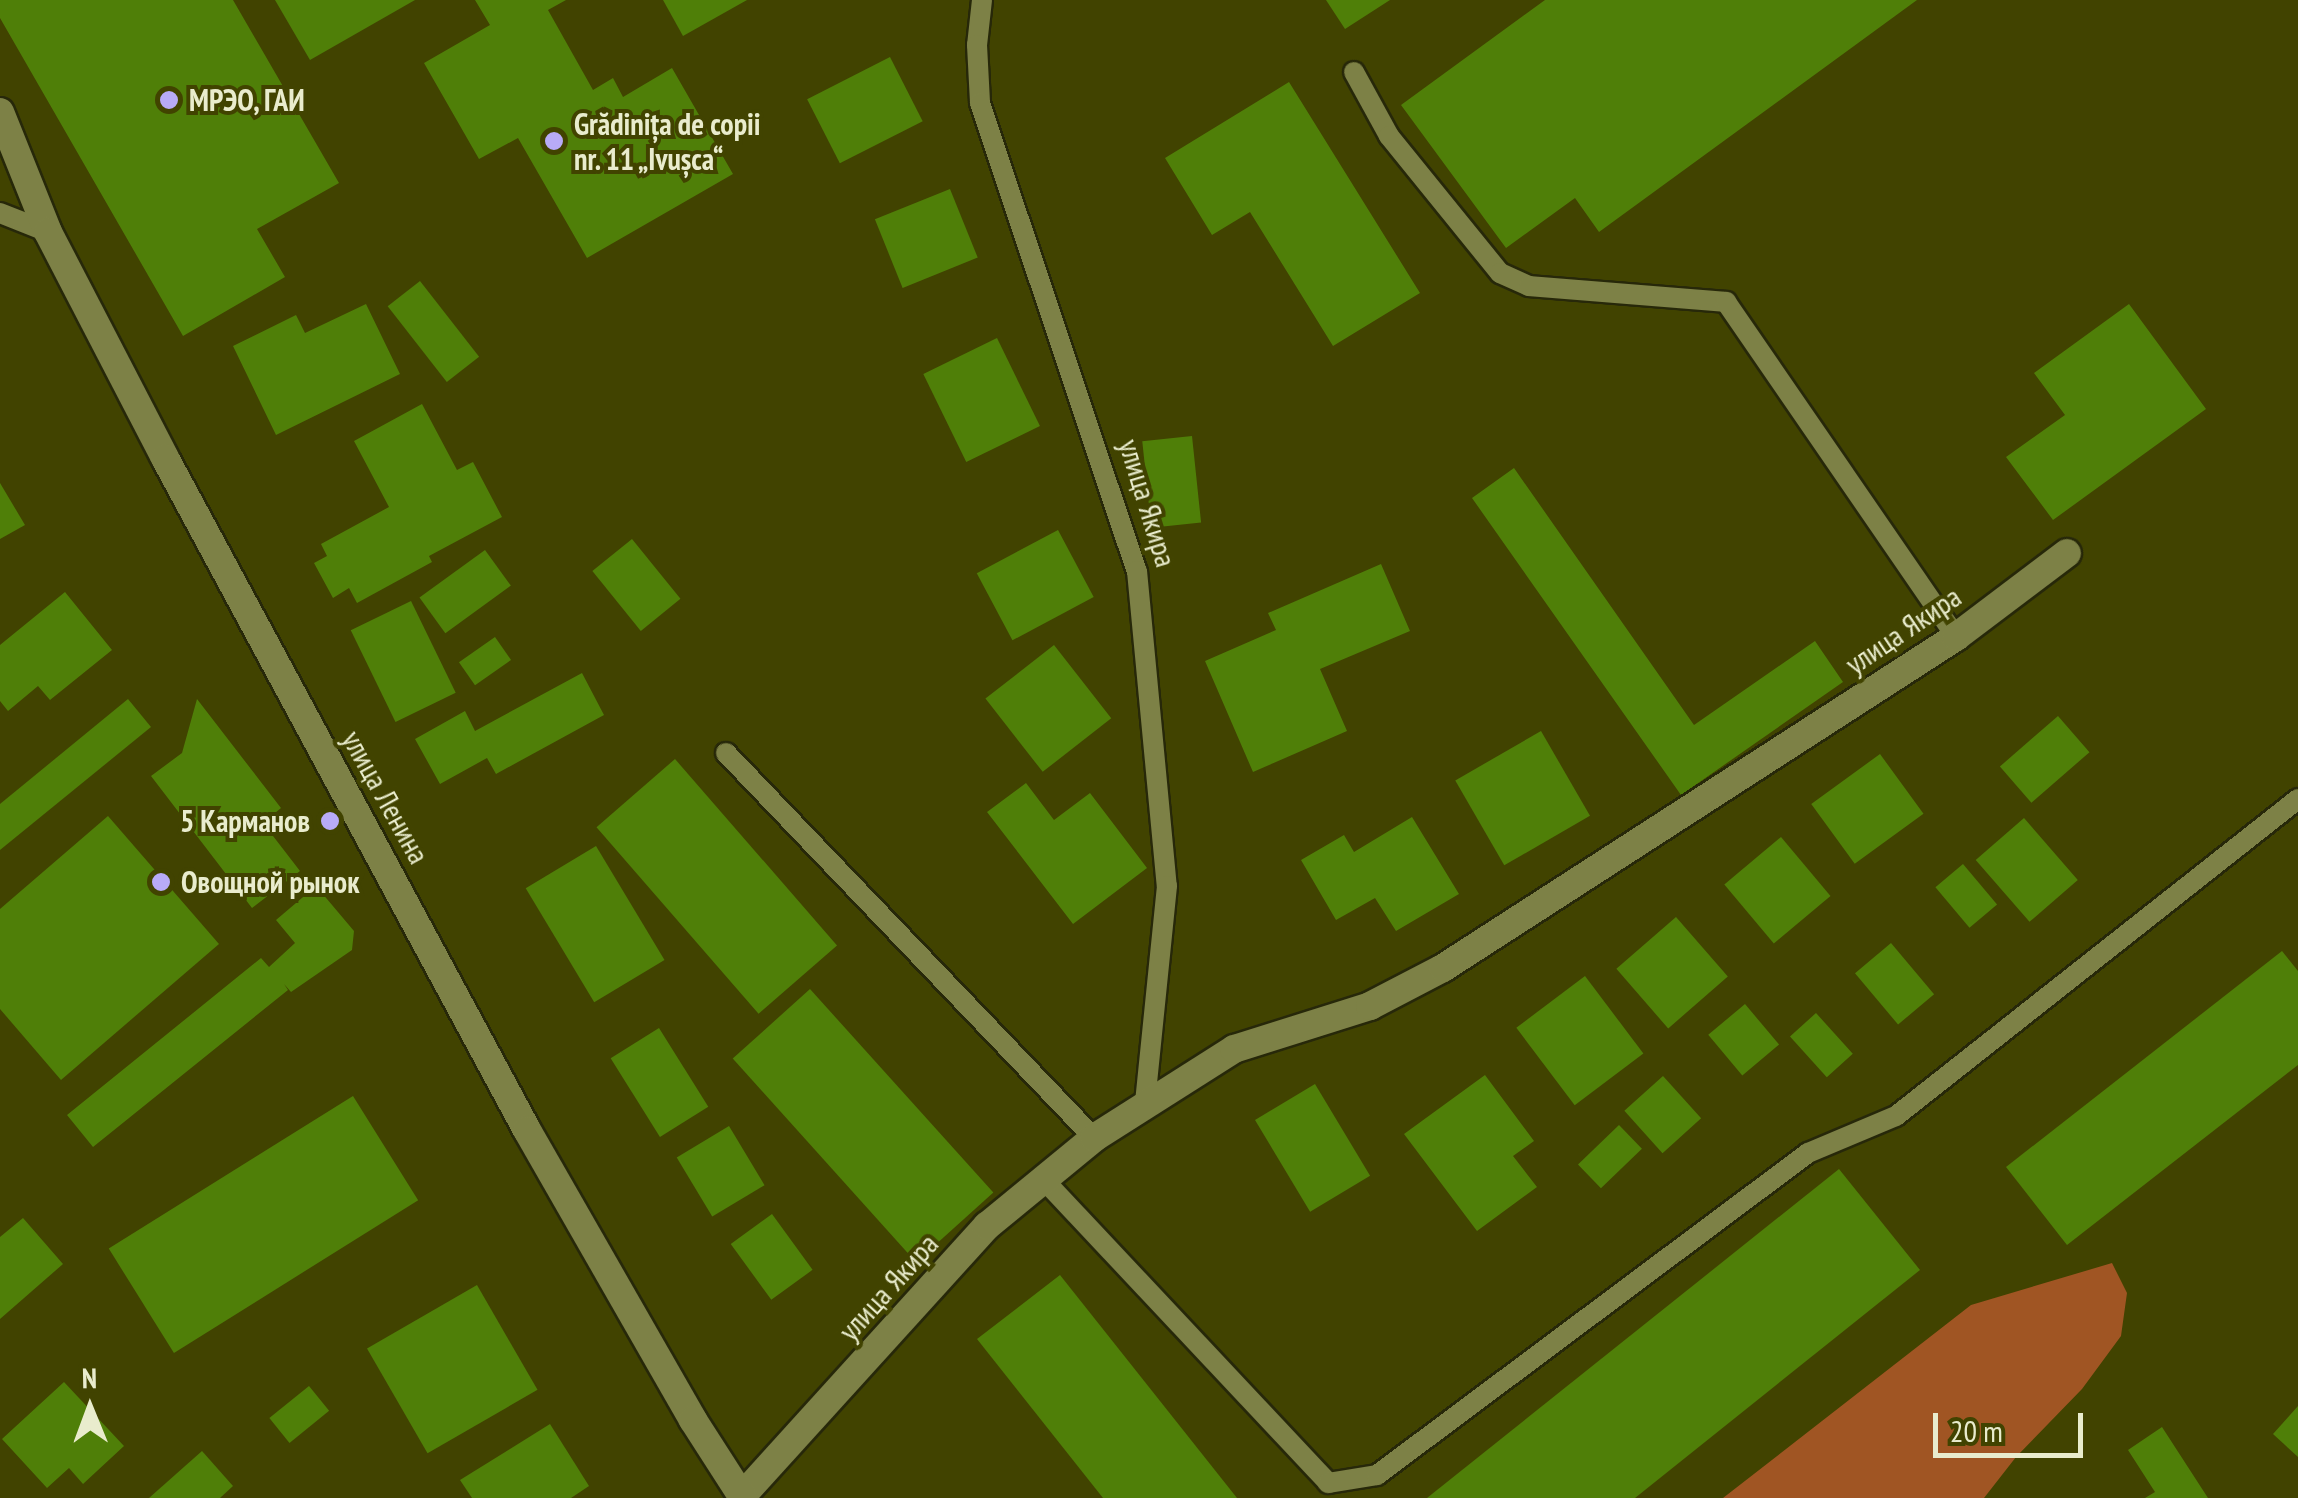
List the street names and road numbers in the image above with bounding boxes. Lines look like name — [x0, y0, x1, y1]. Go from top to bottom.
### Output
street label: улица Якира — [1112, 435, 1184, 571]
street label: улица Якира — [1838, 578, 1968, 682]
street label: улица Ленина — [335, 724, 437, 870]
street label: улица Якира — [831, 1226, 945, 1348]

